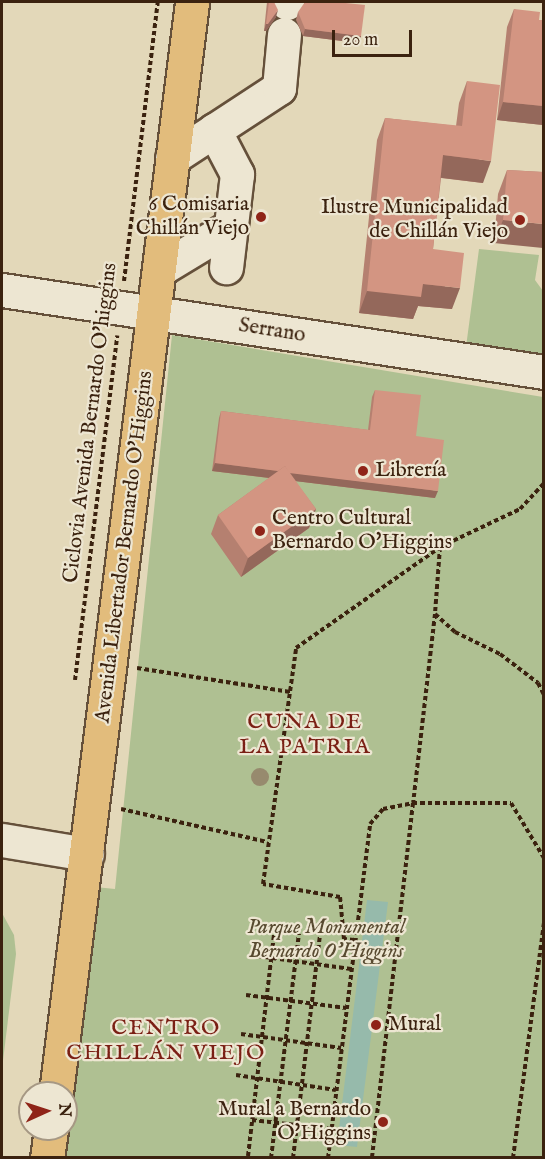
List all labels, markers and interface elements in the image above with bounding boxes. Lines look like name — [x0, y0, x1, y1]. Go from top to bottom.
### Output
scale bar — [335, 18, 414, 56]
text: 20 m — [343, 29, 378, 52]
place label: 6 Comisaria Chillán Viejo — [136, 192, 249, 242]
place label: Ilustre Municipalidad de Chillán Viejo — [321, 195, 508, 245]
marker: 6 Comisaria Chillán Viejo — [254, 210, 268, 224]
marker: Ilustre Municipalidad de Chillán Viejo — [513, 213, 527, 227]
street label: Ciclovia Avenida Bernardo O'higgins — [59, 262, 123, 584]
street label: Serrano — [237, 313, 307, 349]
street label: Avenida Libertador Bernardo O'Higgins — [91, 370, 159, 724]
place label: Librería — [375, 458, 446, 484]
marker: Librería — [356, 464, 370, 478]
place label: Centro Cultural Bernardo O'Higgins — [272, 506, 452, 556]
marker: Centro Cultural Bernardo O'Higgins — [253, 524, 267, 538]
district label: CUNA DE LA PATRIA — [239, 709, 371, 760]
park label: Parque Monumental Bernardo O'Higgins — [247, 915, 405, 965]
place label: Mural — [388, 1012, 441, 1038]
district label: CENTRO CHILLÁN VIEJO — [66, 1015, 266, 1066]
marker: Mural — [369, 1018, 383, 1032]
north arrow — [18, 1081, 78, 1141]
place label: Mural a Bernardo O'Higgins — [218, 1097, 371, 1147]
text: N — [54, 1103, 74, 1118]
marker: Mural a Bernardo O'Higgins — [376, 1115, 390, 1129]

